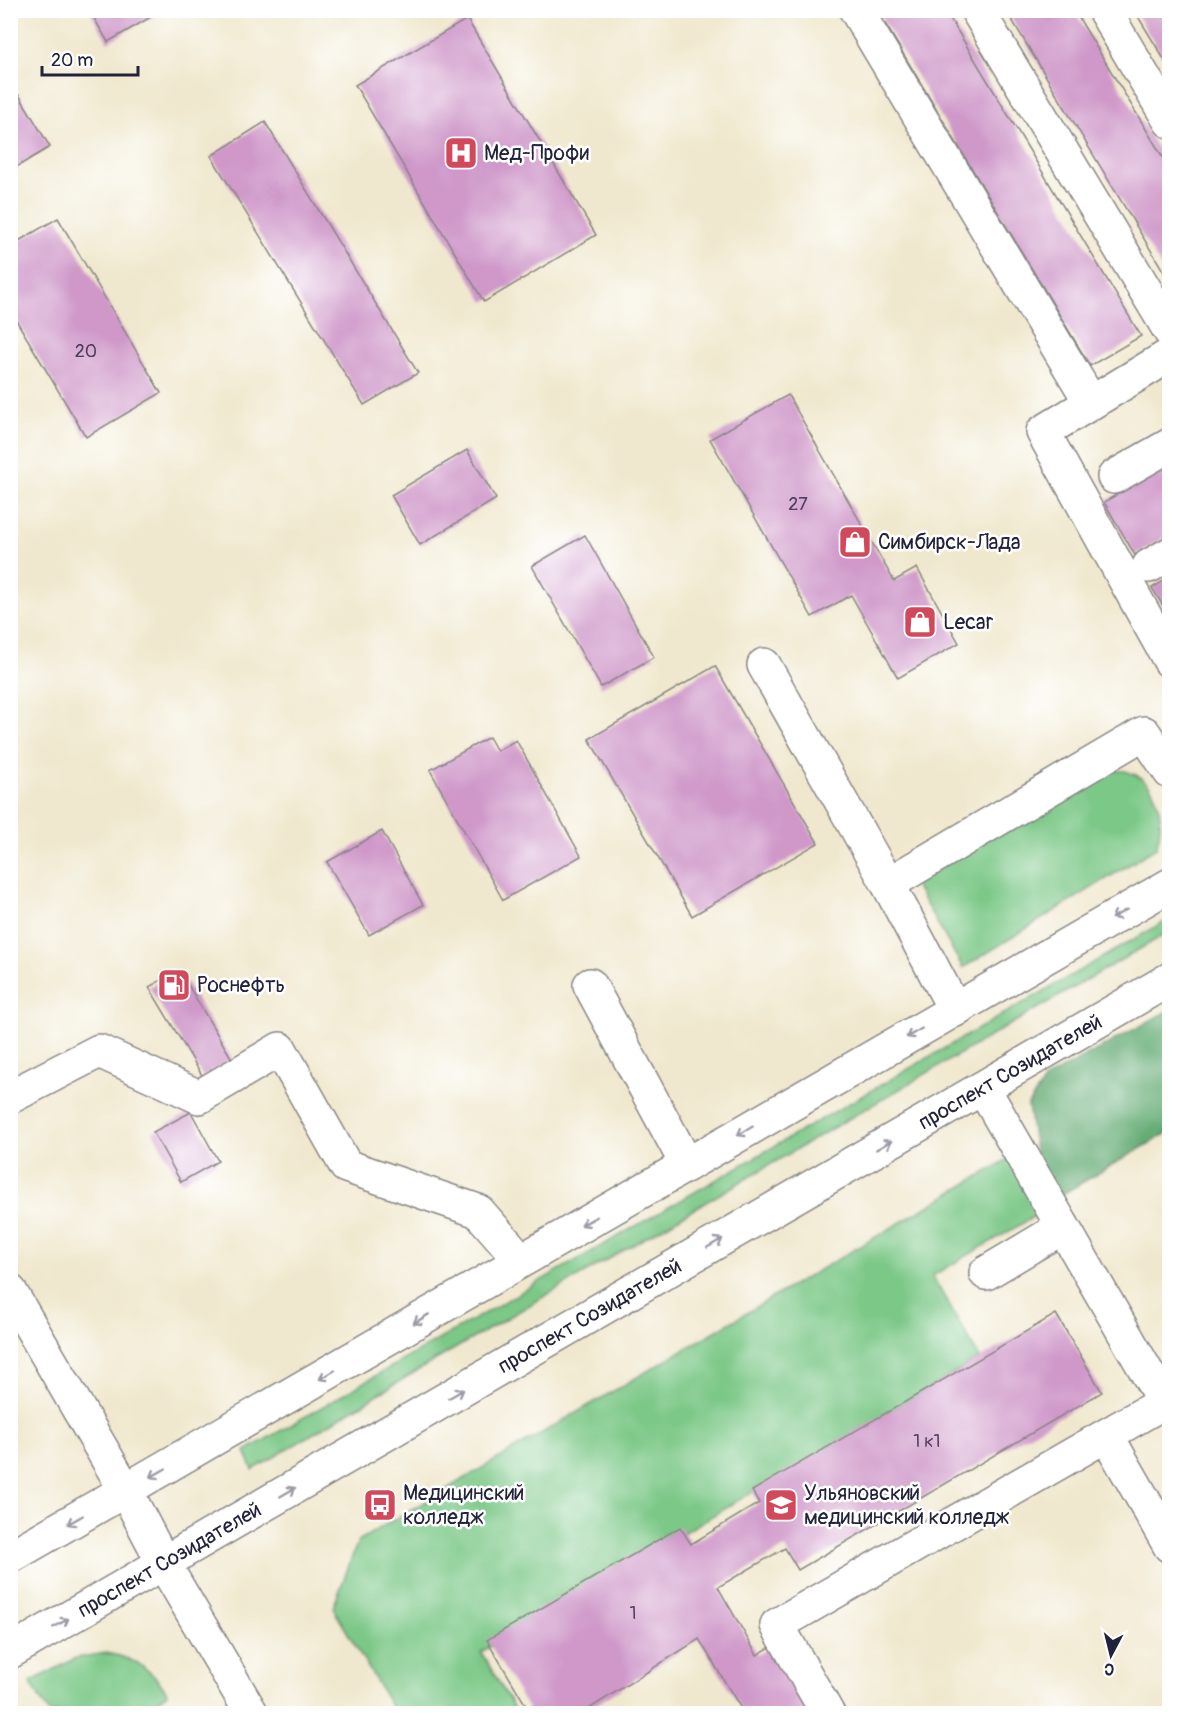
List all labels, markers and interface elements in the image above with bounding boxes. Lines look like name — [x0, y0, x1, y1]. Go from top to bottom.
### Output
scale bar — [42, 39, 138, 77]
text: 20 m — [51, 49, 93, 72]
hospital icon: Мед-Профи — [443, 135, 479, 171]
place label: Мед-Профи — [484, 140, 589, 167]
house number: 20 — [75, 340, 97, 363]
house number: 27 — [788, 493, 808, 516]
shop icon: Симбирск-Лада — [837, 524, 873, 560]
place label: Симбирск-Лада — [878, 529, 1021, 556]
shop icon: Lecar — [902, 604, 938, 640]
place label: Lecar — [943, 609, 994, 636]
one-way arrow — [1111, 909, 1128, 921]
fuel station icon: Роснефть — [156, 967, 192, 1003]
place label: Роснефть — [197, 972, 285, 999]
street label: проспект Созидателей — [913, 1008, 1107, 1136]
one-way arrow — [906, 1028, 923, 1040]
one-way arrow — [737, 1126, 754, 1138]
one-way arrow — [875, 1139, 892, 1151]
one-way arrow — [581, 1216, 599, 1227]
one-way arrow — [706, 1237, 723, 1249]
street label: проспект Созидателей — [493, 1252, 687, 1380]
one-way arrow — [413, 1314, 430, 1326]
one-way arrow — [319, 1369, 336, 1381]
one-way arrow — [447, 1388, 464, 1400]
house number: 1 к1 — [913, 1430, 941, 1453]
one-way arrow — [150, 1467, 167, 1479]
place label: Медицинский колледж — [403, 1480, 524, 1531]
place label: Ульяновский медицинский колледж — [804, 1480, 1010, 1531]
one-way arrow — [278, 1486, 296, 1497]
bus stop icon: Медицинский колледж — [362, 1487, 398, 1523]
school or university icon: Ульяновский медицинский колледж — [763, 1487, 799, 1523]
street label: проспект Созидателей — [73, 1496, 266, 1624]
one-way arrow — [67, 1515, 84, 1527]
house number: 1 — [629, 1602, 637, 1625]
one-way arrow — [52, 1617, 69, 1629]
north arrow — [1081, 1625, 1141, 1685]
text: С — [1103, 1658, 1115, 1679]

